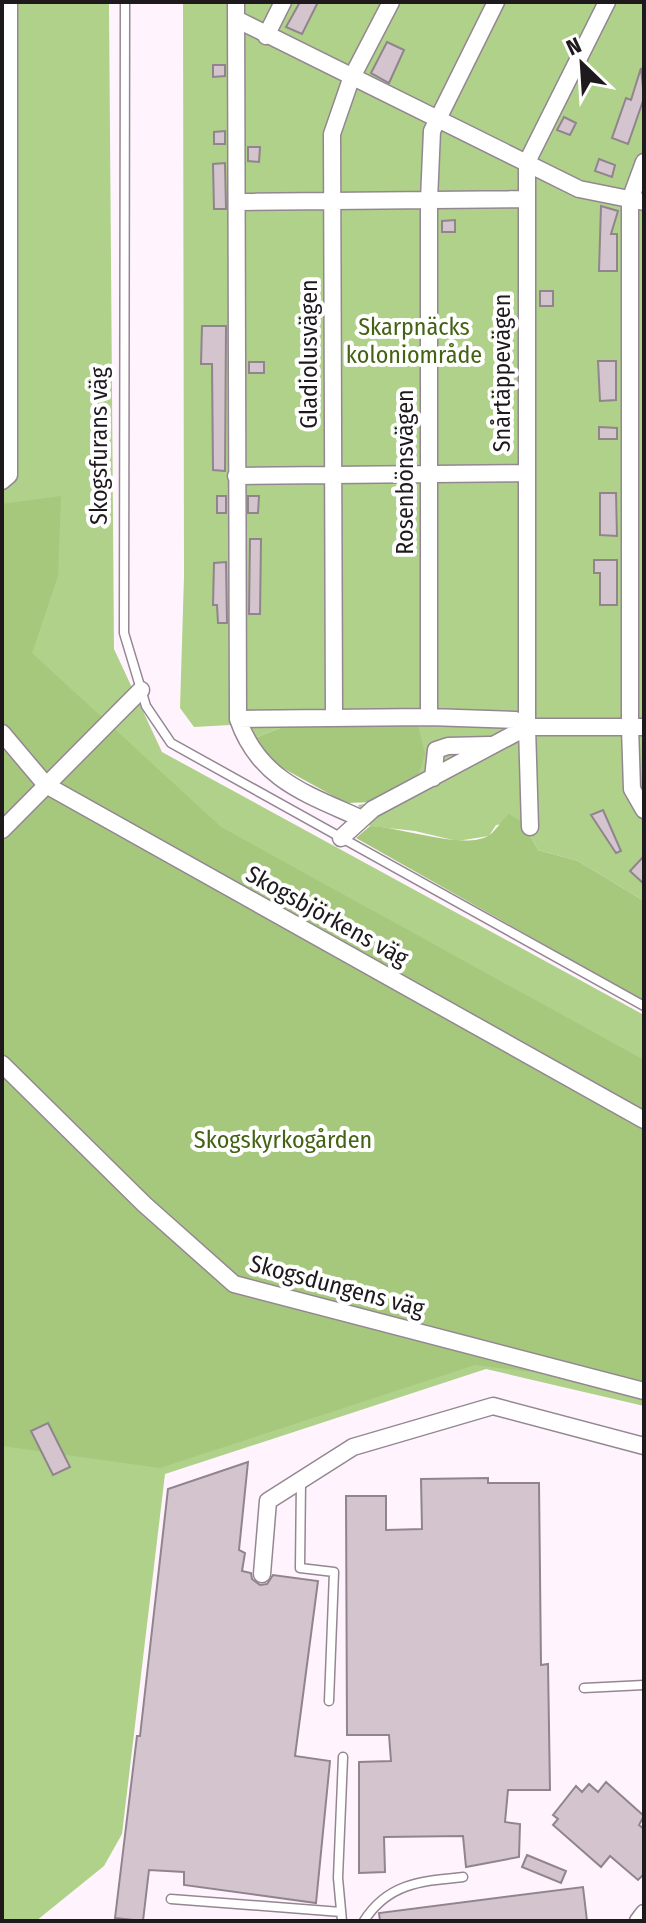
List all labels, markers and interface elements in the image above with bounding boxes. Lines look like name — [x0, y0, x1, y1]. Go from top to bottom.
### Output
north arrow — [542, 24, 622, 104]
text: N — [562, 31, 585, 61]
street label: Gladiolusvägen — [295, 279, 323, 429]
street label: Snårtäppevägen — [488, 294, 516, 452]
park label: Skarpnäcks koloniområde — [346, 313, 482, 369]
street label: Skogsfurans väg — [85, 366, 113, 525]
street label: Rosenbönsvägen — [391, 389, 419, 555]
street label: Skogsbjörkens väg — [241, 860, 414, 973]
park label: Skogskyrkogården — [194, 1126, 372, 1154]
street label: Skogsdungens väg — [247, 1249, 428, 1323]

